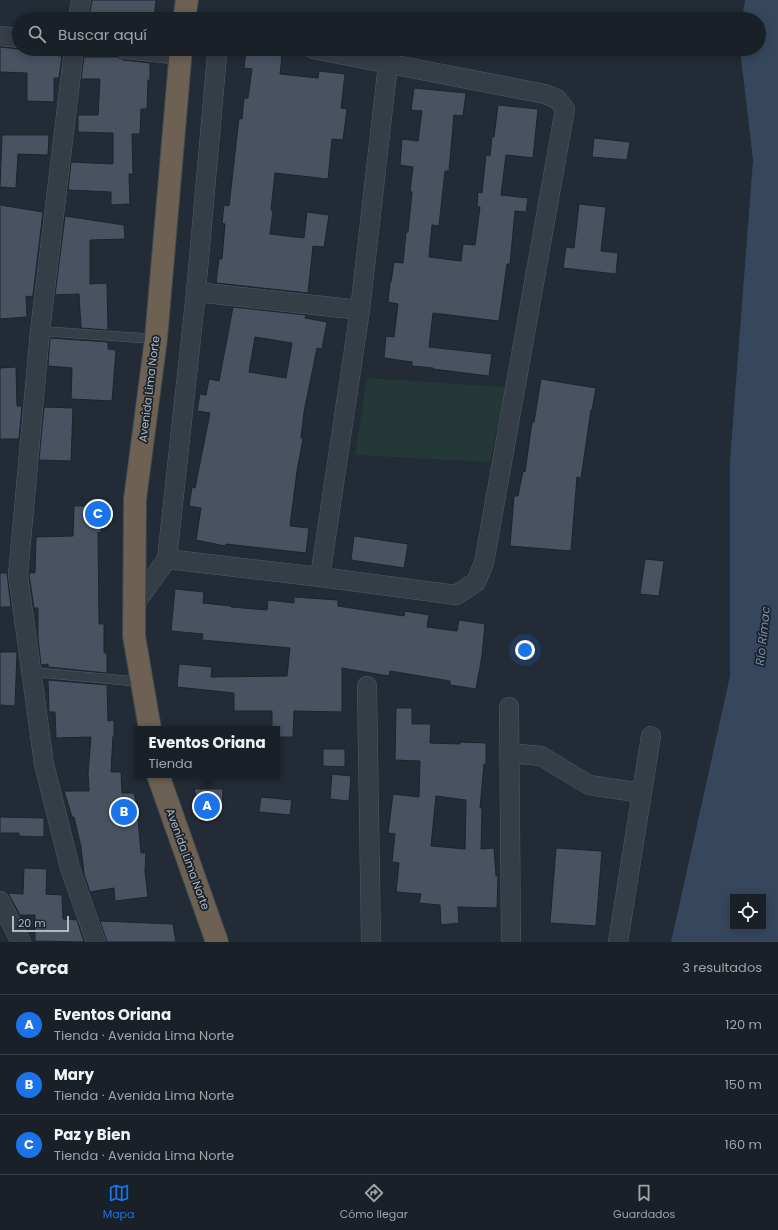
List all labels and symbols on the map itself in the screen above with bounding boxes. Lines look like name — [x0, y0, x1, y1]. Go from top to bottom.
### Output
street label: Avenida Lima Norte — [135, 335, 163, 443]
pin: C — [85, 499, 111, 529]
water label: Río Rímac — [751, 605, 774, 666]
your location — [515, 640, 535, 660]
pin: A — [194, 791, 220, 821]
pin: B — [111, 797, 137, 827]
street label: Avenida Lima Norte — [164, 807, 212, 911]
scale bar — [12, 914, 69, 933]

